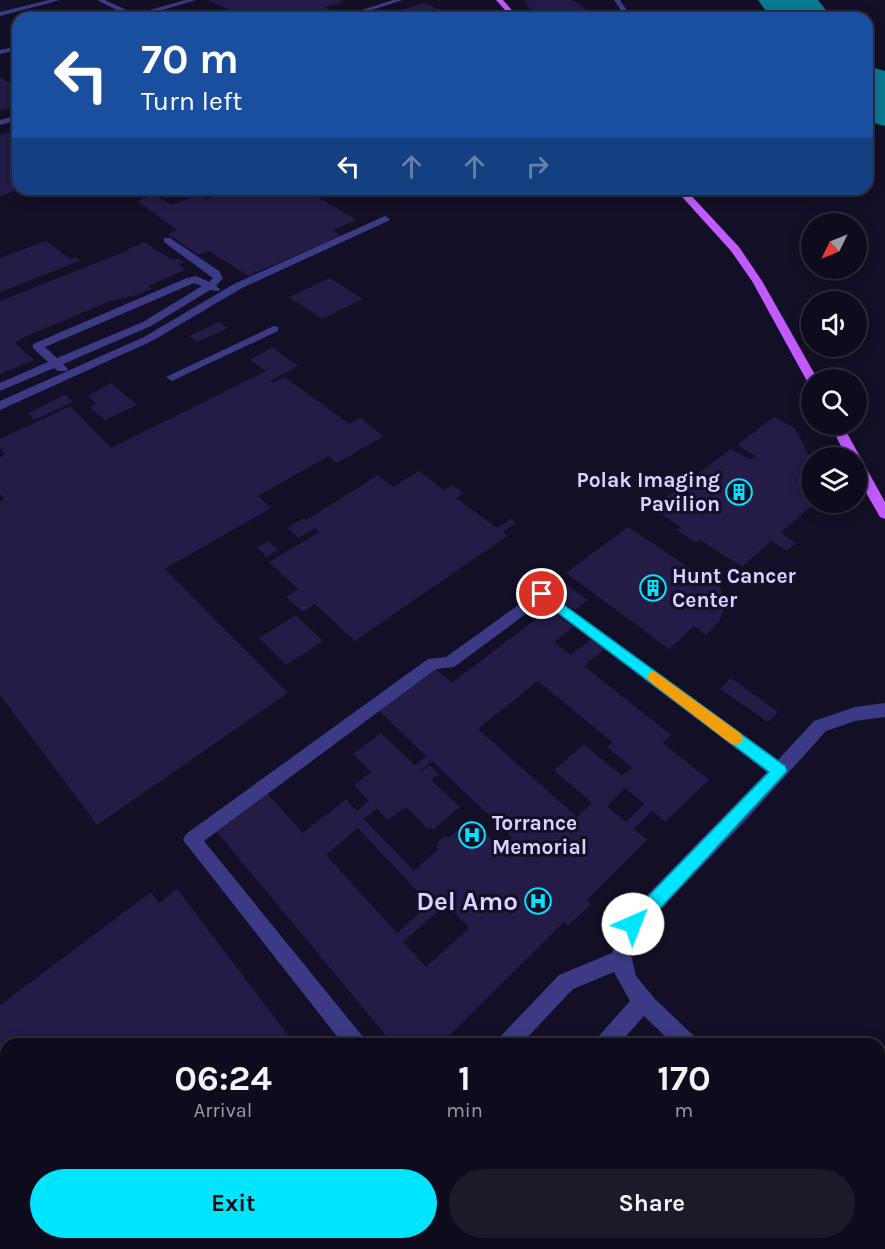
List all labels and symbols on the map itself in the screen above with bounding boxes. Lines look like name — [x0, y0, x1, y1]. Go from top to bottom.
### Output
north arrow — [801, 213, 867, 279]
place label: Polak Imaging Pavilion — [576, 468, 720, 516]
building icon: Polak Imaging Pavilion — [724, 477, 754, 507]
place label: Hunt Cancer Center — [672, 564, 797, 612]
pin — [516, 568, 567, 619]
building icon: Hunt Cancer Center — [638, 573, 668, 603]
place label: Torrance Memorial — [492, 811, 587, 859]
hospital icon: Torrance Memorial — [457, 820, 487, 850]
place label: Del Amo — [416, 886, 518, 917]
hospital icon: Del Amo — [523, 886, 553, 916]
position arrow — [601, 892, 665, 956]

